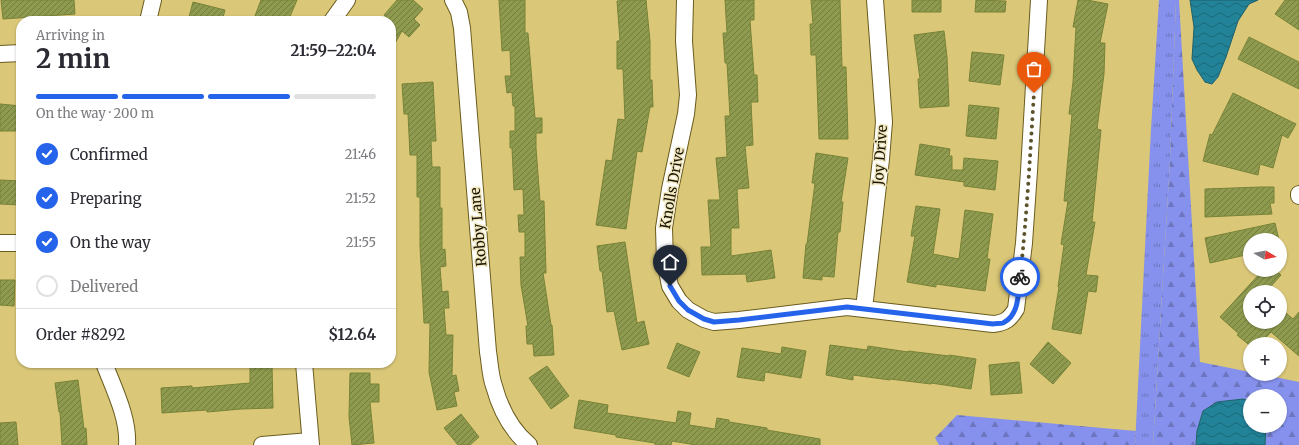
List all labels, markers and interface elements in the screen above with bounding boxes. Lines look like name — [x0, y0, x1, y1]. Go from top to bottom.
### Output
text: Arriving in — [36, 27, 105, 44]
text: 21:59–22:04 — [291, 41, 376, 60]
text: 2 min — [36, 42, 110, 75]
pin — [1017, 52, 1051, 93]
icon: bag — [1023, 58, 1045, 80]
text: On the way · 200 m — [36, 105, 154, 122]
street label: Joy Drive — [869, 124, 891, 187]
icon: check — [36, 143, 58, 165]
text: Confirmed — [70, 145, 148, 164]
text: 21:46 — [345, 146, 376, 163]
street label: Knolls Drive — [656, 146, 688, 230]
icon: check — [36, 187, 58, 209]
street label: Robby Lane — [466, 187, 490, 267]
text: Preparing — [70, 189, 142, 208]
text: 21:52 — [345, 190, 376, 207]
icon: check — [36, 231, 58, 253]
text: On the way — [70, 233, 151, 252]
north arrow — [1243, 233, 1287, 277]
map controls — [1243, 233, 1287, 433]
text: 21:55 — [346, 234, 376, 251]
pin — [653, 245, 687, 286]
icon: home — [659, 251, 681, 273]
courier — [1000, 257, 1040, 297]
icon: bike — [1009, 266, 1031, 288]
text: Delivered — [70, 277, 138, 296]
button: locate — [1243, 285, 1287, 329]
text: Order #8292 — [36, 325, 125, 344]
text: $12.64 — [328, 325, 376, 344]
button: + — [1243, 337, 1287, 381]
button: − — [1243, 389, 1287, 433]

